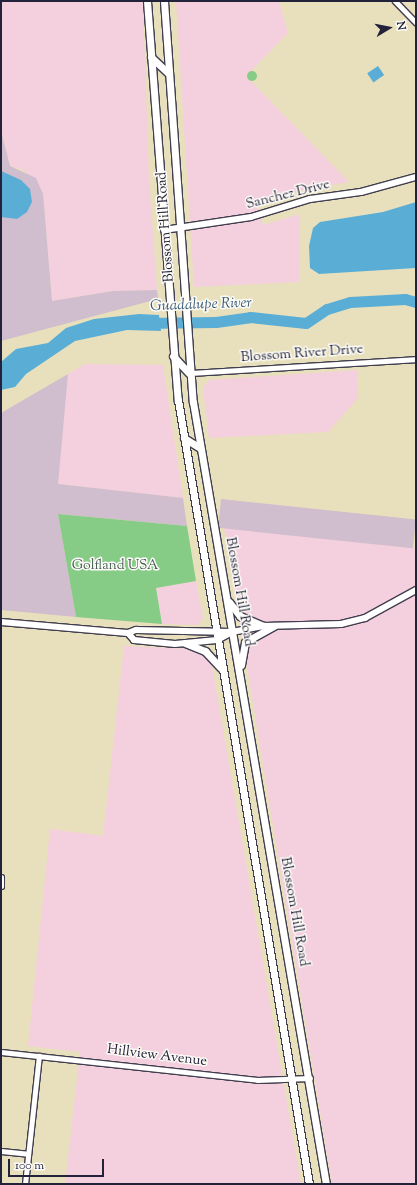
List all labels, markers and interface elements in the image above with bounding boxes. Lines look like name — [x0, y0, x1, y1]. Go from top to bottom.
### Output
north arrow — [369, 8, 409, 48]
text: N — [392, 20, 409, 32]
street label: Blossom Hill Road — [154, 171, 178, 283]
street label: Sanchez Drive — [244, 176, 332, 214]
water label: Guadalupe River — [150, 294, 252, 316]
street label: Blossom River Drive — [240, 341, 364, 367]
street label: Blossom Hill Road — [221, 536, 257, 648]
park label: Golfland USA — [72, 558, 158, 574]
street label: Blossom Hill Road — [276, 856, 312, 968]
street label: Hillview Avenue — [106, 1042, 208, 1070]
scale bar — [10, 1151, 106, 1177]
text: 100 m — [15, 1157, 44, 1175]

